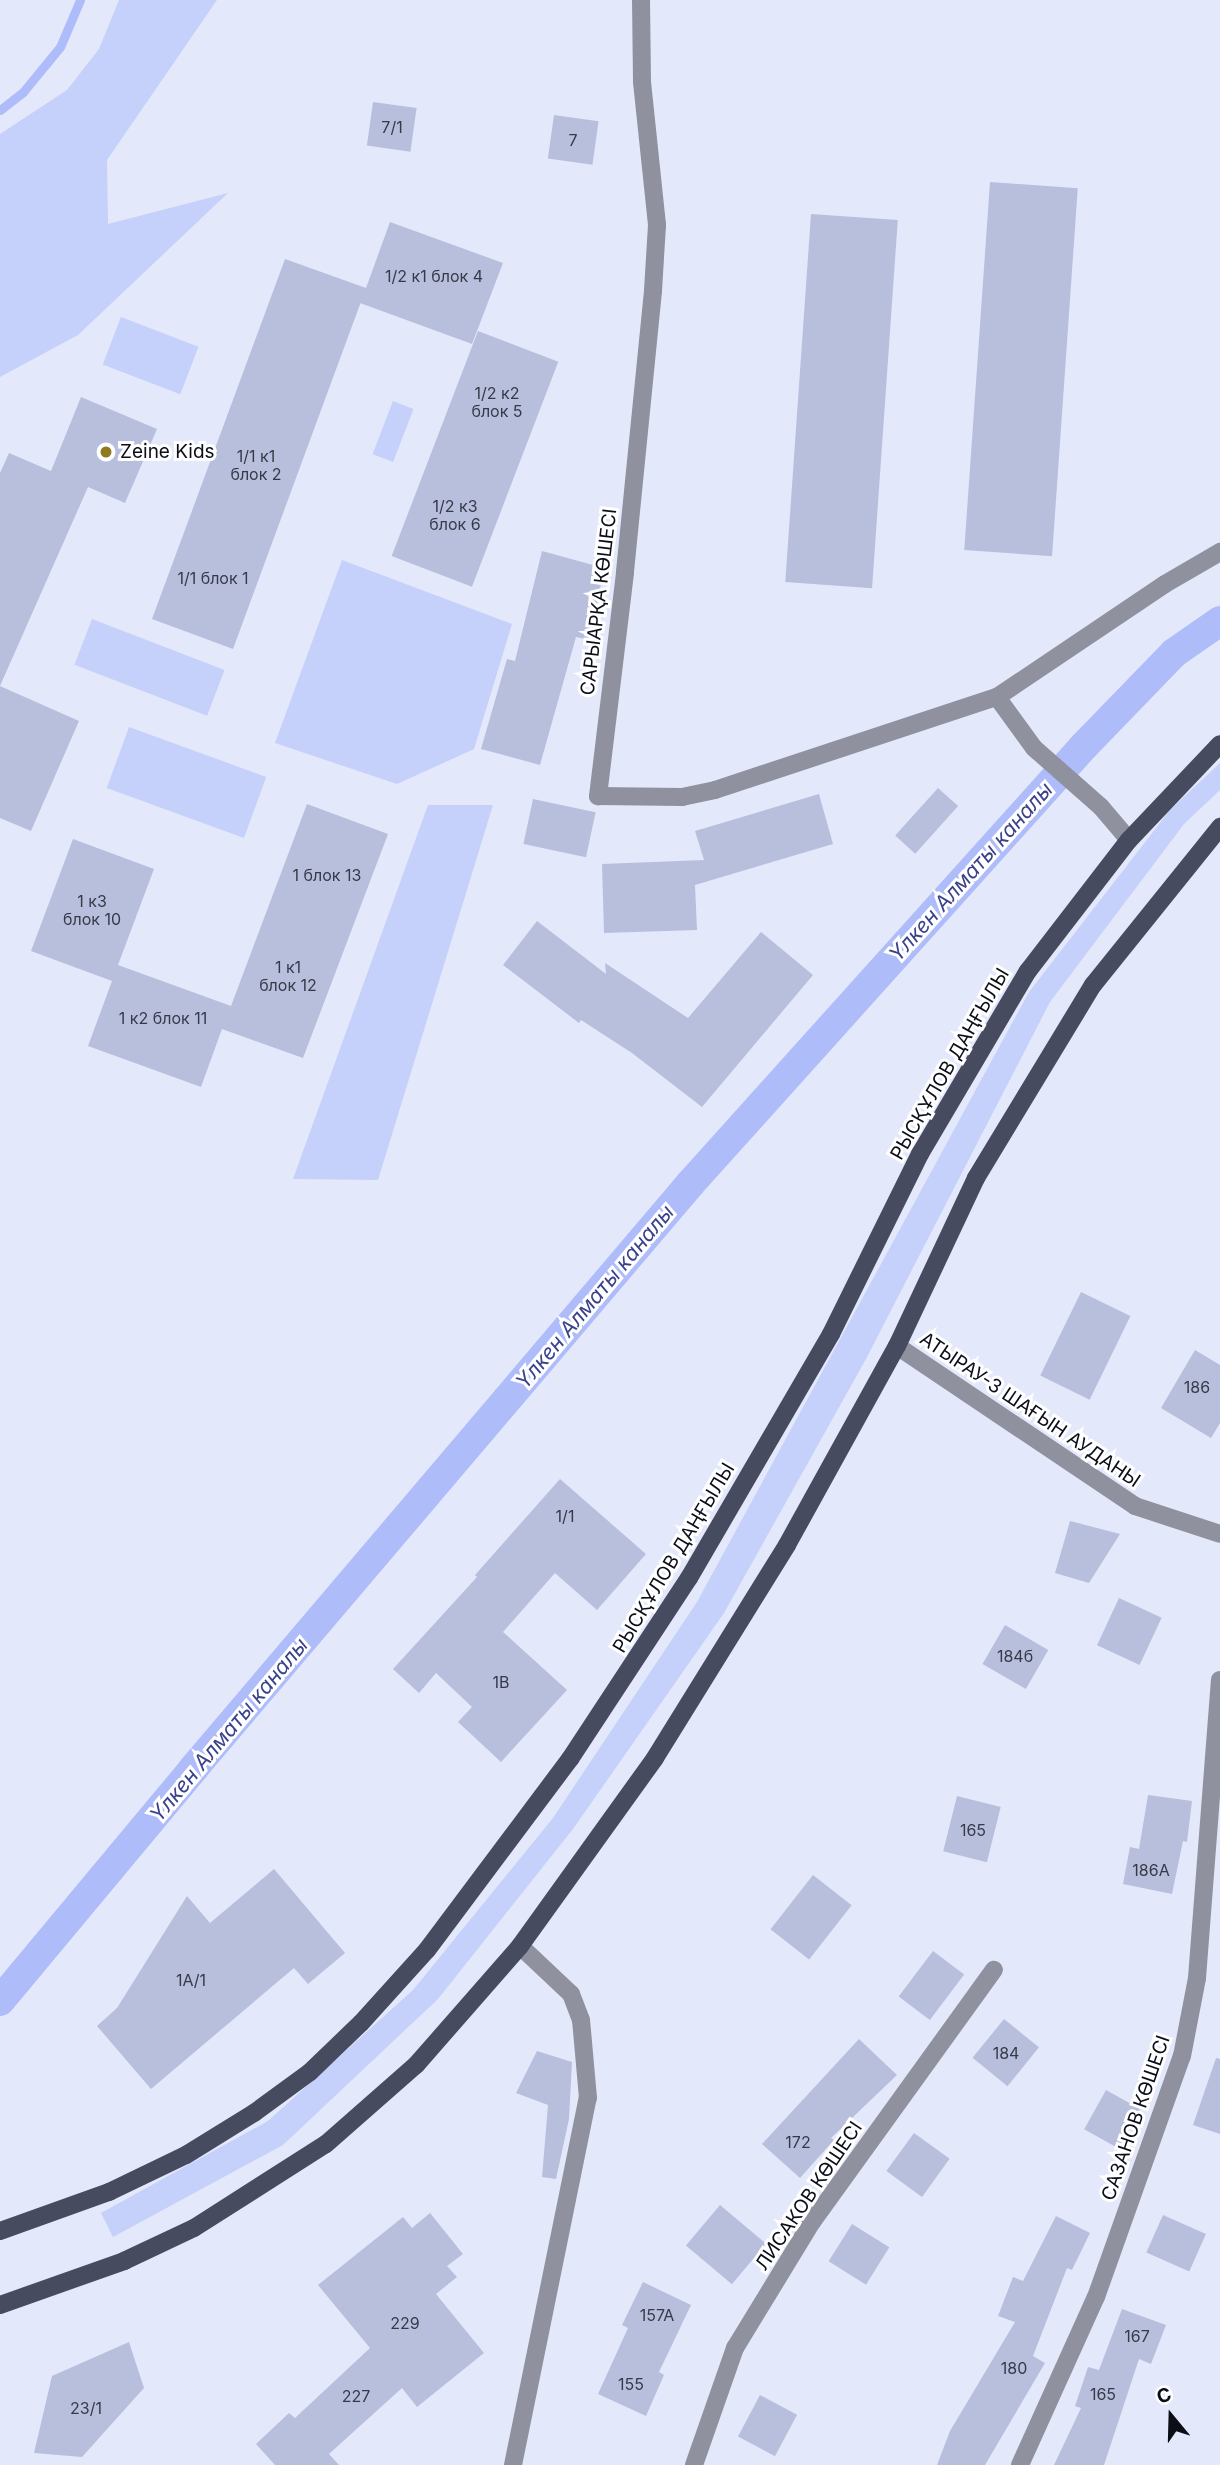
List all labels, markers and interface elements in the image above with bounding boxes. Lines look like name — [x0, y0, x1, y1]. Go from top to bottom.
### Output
house number: 7/1 — [381, 117, 403, 137]
house number: 7 — [568, 130, 578, 150]
house number: 1/2 к1 блок 4 — [385, 266, 483, 286]
house number: 1/2 к2 блок 5 — [471, 383, 523, 421]
place label: Zeine Kids — [120, 441, 215, 463]
marker: Zeine Kids — [98, 444, 114, 460]
house number: 1/1 к1 блок 2 — [230, 446, 282, 484]
house number: 1/2 к3 блок 6 — [429, 496, 481, 534]
street label: САРЫАРҚА КӨШЕСІ — [576, 507, 622, 697]
house number: 1/1 блок 1 — [177, 568, 249, 588]
water label: Үлкен Алматы каналы — [884, 777, 1058, 967]
house number: 1 блок 13 — [293, 865, 361, 885]
house number: 1 к3 блок 10 — [63, 891, 121, 929]
house number: 1 к1 блок 12 — [259, 957, 317, 995]
street label: РЫСҚҰЛОВ ДАҢҒЫЛЫ — [886, 964, 1014, 1164]
house number: 1 к2 блок 11 — [119, 1008, 207, 1028]
water label: Үлкен Алматы каналы — [511, 1200, 679, 1394]
street label: АТЫРАУ-3 ШАҒЫН АУДАНЫ — [915, 1328, 1145, 1492]
house number: 186 — [1184, 1377, 1210, 1397]
street label: РЫСҚҰЛОВ ДАҢҒЫЛЫ — [608, 1459, 740, 1657]
house number: 1/1 — [556, 1506, 574, 1526]
water label: Үлкен Алматы каналы — [145, 1633, 313, 1827]
house number: 184б — [997, 1646, 1033, 1666]
house number: 1В — [493, 1672, 509, 1692]
house number: 165 — [960, 1820, 986, 1840]
house number: 186А — [1132, 1860, 1170, 1880]
house number: 1А/1 — [176, 1970, 206, 1990]
street label: САЗАНОВ КӨШЕСІ — [1097, 2032, 1175, 2204]
house number: 184 — [993, 2043, 1019, 2063]
street label: ЛИСАКОВ КӨШЕСІ — [751, 2117, 867, 2275]
house number: 172 — [785, 2132, 811, 2152]
house number: 157А — [640, 2305, 674, 2325]
house number: 229 — [390, 2313, 420, 2333]
house number: 167 — [1124, 2326, 1150, 2346]
house number: 180 — [1001, 2358, 1027, 2378]
house number: 155 — [618, 2374, 644, 2394]
north arrow — [1136, 2381, 1206, 2451]
text: С — [1154, 2383, 1174, 2409]
house number: 165 — [1090, 2384, 1116, 2404]
house number: 227 — [342, 2386, 370, 2406]
house number: 23/1 — [70, 2398, 102, 2418]

